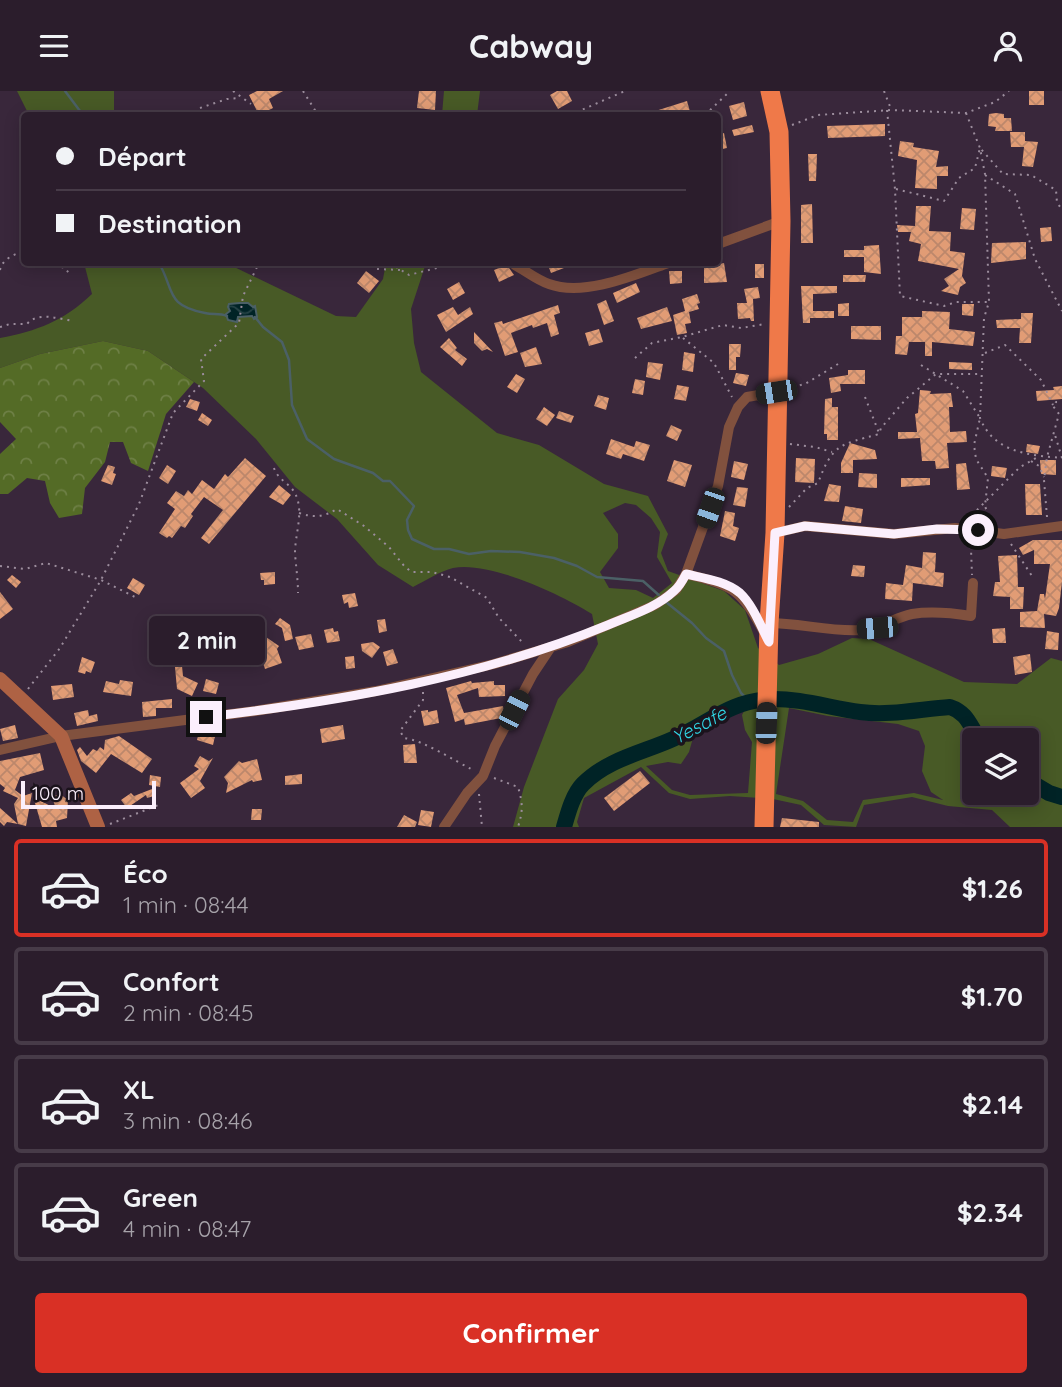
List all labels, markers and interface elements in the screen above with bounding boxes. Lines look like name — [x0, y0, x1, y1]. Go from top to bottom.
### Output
text: Cabway — [469, 26, 593, 66]
icon: menu — [35, 27, 73, 65]
icon: person — [989, 27, 1027, 65]
text: Départ — [98, 140, 187, 173]
text: Destination — [98, 207, 242, 240]
car — [754, 378, 799, 406]
car — [694, 485, 727, 531]
route start — [962, 514, 994, 546]
callout: 2 min — [148, 615, 264, 665]
car — [856, 616, 899, 640]
text: 2 min — [177, 626, 237, 655]
car — [496, 687, 533, 733]
water label: Yesafe — [668, 700, 731, 749]
route end — [190, 701, 222, 733]
car — [755, 702, 778, 744]
map controls — [962, 728, 1039, 805]
button: layers — [962, 728, 1039, 805]
scale bar — [21, 778, 156, 810]
text: 100 m — [32, 781, 84, 805]
icon: car — [39, 857, 102, 920]
text: Éco — [123, 857, 168, 890]
text: $1.26 — [962, 872, 1023, 905]
text: 1 min · 08:44 — [123, 890, 249, 919]
icon: car — [39, 965, 102, 1028]
text: Confort — [123, 965, 220, 998]
text: $1.70 — [961, 980, 1023, 1013]
text: 2 min · 08:45 — [123, 998, 254, 1027]
icon: car — [39, 1073, 102, 1136]
text: XL — [123, 1073, 155, 1106]
text: $2.14 — [962, 1088, 1023, 1121]
text: 3 min · 08:46 — [123, 1106, 252, 1135]
icon: car — [39, 1181, 102, 1244]
text: Green — [123, 1181, 198, 1214]
text: $2.34 — [957, 1196, 1023, 1229]
text: 4 min · 08:47 — [123, 1214, 251, 1243]
button: Confirmer — [35, 1293, 1027, 1373]

